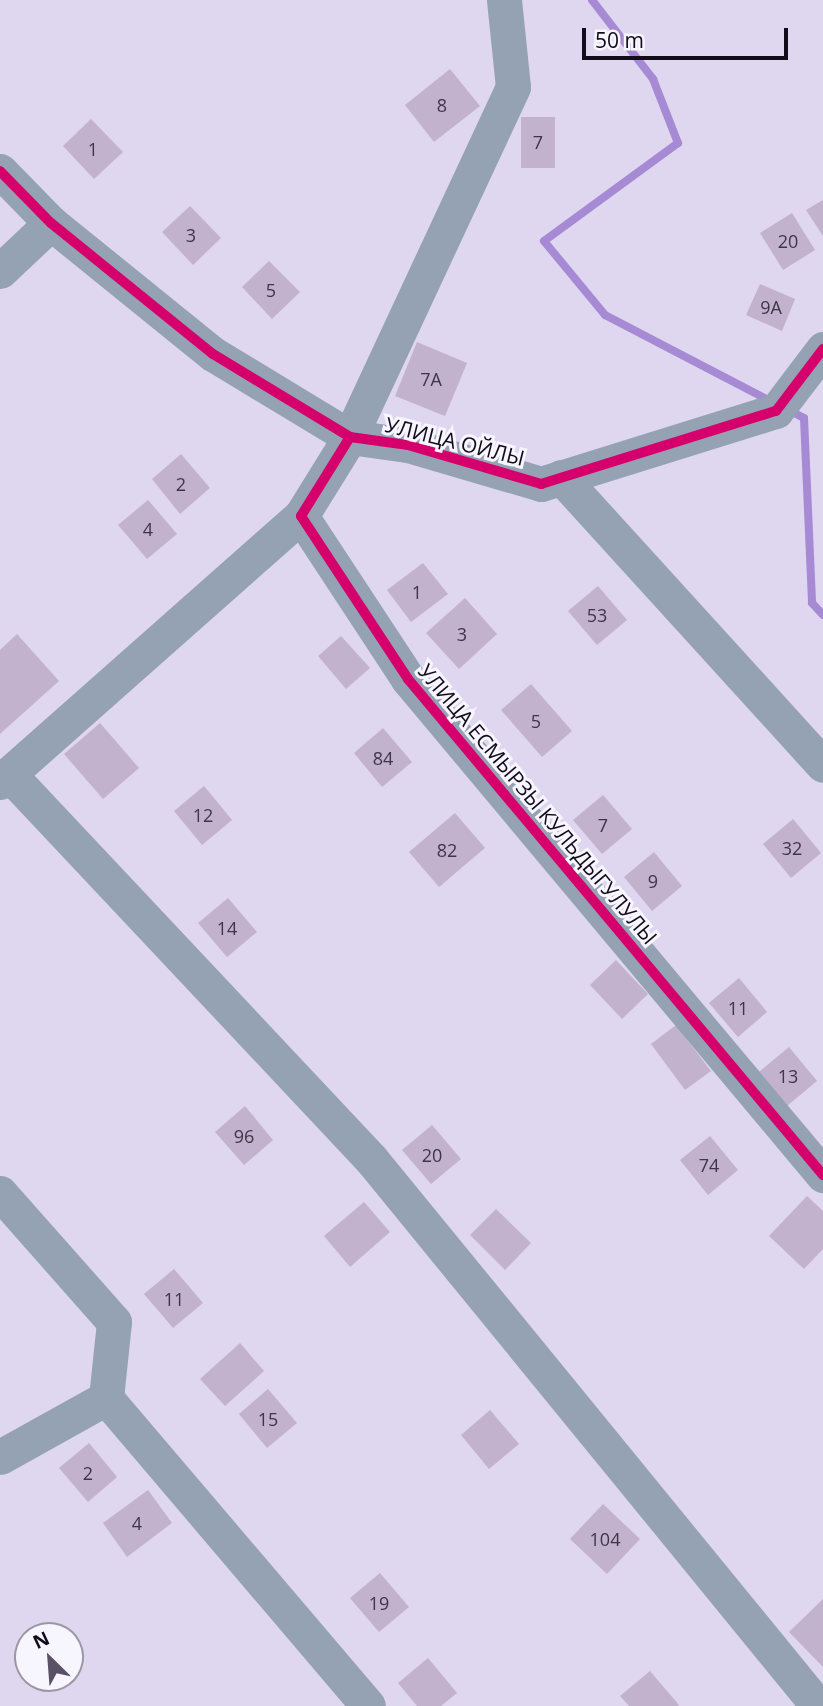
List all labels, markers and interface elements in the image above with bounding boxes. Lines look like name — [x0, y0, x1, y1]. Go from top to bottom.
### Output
scale bar — [585, 14, 792, 58]
text: 50 m — [595, 26, 644, 54]
house number: 8 — [437, 94, 447, 116]
house number: 7 — [533, 131, 543, 153]
house number: 1 — [88, 138, 98, 160]
house number: 3 — [186, 224, 196, 246]
house number: 20 — [778, 230, 798, 252]
house number: 5 — [266, 279, 276, 301]
house number: 9А — [760, 296, 782, 318]
house number: 7А — [420, 368, 442, 390]
street label: УЛИЦА ОЙЛЫ — [383, 412, 527, 470]
house number: 2 — [176, 473, 186, 495]
house number: 4 — [143, 518, 153, 540]
house number: 1 — [412, 581, 422, 603]
house number: 53 — [587, 604, 607, 626]
house number: 3 — [457, 623, 467, 645]
street label: УЛИЦА ЕСМЫРЗЫ КУЛЬДЫГУЛУЛЫ — [413, 659, 663, 949]
house number: 5 — [531, 710, 541, 732]
house number: 84 — [373, 747, 393, 769]
house number: 12 — [193, 804, 213, 826]
house number: 7 — [598, 814, 608, 836]
house number: 32 — [782, 837, 802, 859]
house number: 82 — [437, 839, 457, 861]
house number: 9 — [648, 870, 658, 892]
house number: 14 — [217, 917, 237, 939]
house number: 11 — [728, 997, 748, 1019]
house number: 13 — [778, 1065, 798, 1087]
house number: 96 — [234, 1125, 254, 1147]
house number: 20 — [422, 1144, 442, 1166]
house number: 74 — [699, 1154, 719, 1176]
house number: 11 — [164, 1288, 184, 1310]
house number: 15 — [258, 1408, 278, 1430]
house number: 2 — [83, 1462, 93, 1484]
house number: 4 — [132, 1512, 142, 1534]
house number: 104 — [590, 1528, 620, 1550]
house number: 19 — [369, 1592, 389, 1614]
north arrow — [14, 1622, 84, 1692]
text: N — [28, 1625, 53, 1655]

